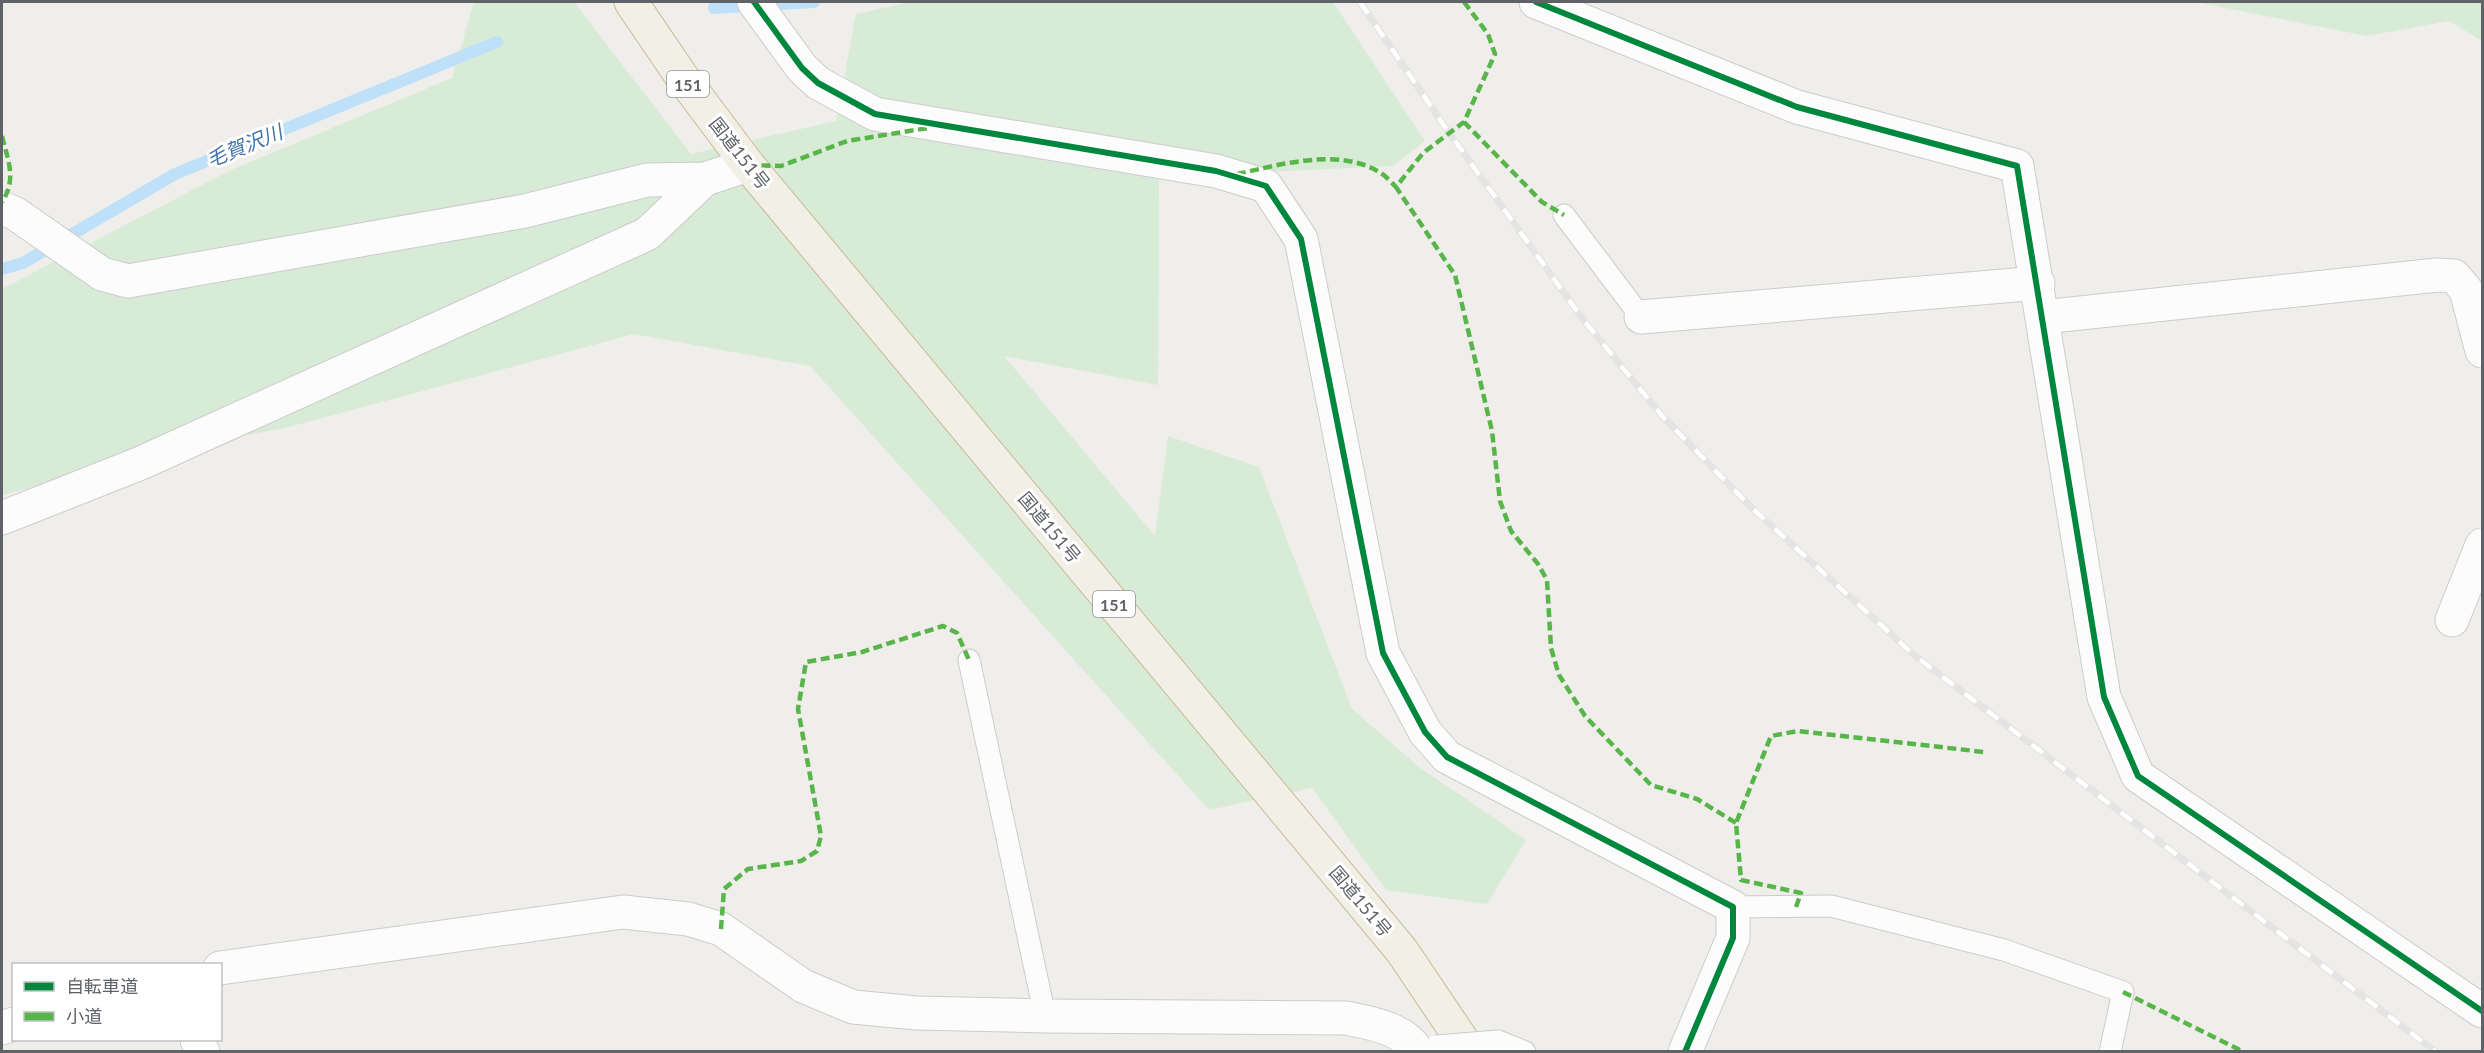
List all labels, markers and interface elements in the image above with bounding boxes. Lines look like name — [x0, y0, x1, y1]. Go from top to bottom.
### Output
road number: 151 — [667, 71, 709, 97]
street label: 国道151号 — [705, 113, 775, 193]
water label: 毛賀沢川 — [202, 118, 287, 171]
street label: 国道151号 — [1014, 487, 1086, 567]
road number: 151 — [1093, 591, 1135, 617]
street label: 国道151号 — [1325, 861, 1397, 941]
legend — [12, 963, 222, 1041]
text: 自転車道 — [66, 975, 138, 997]
text: 小道 — [66, 1005, 102, 1027]

